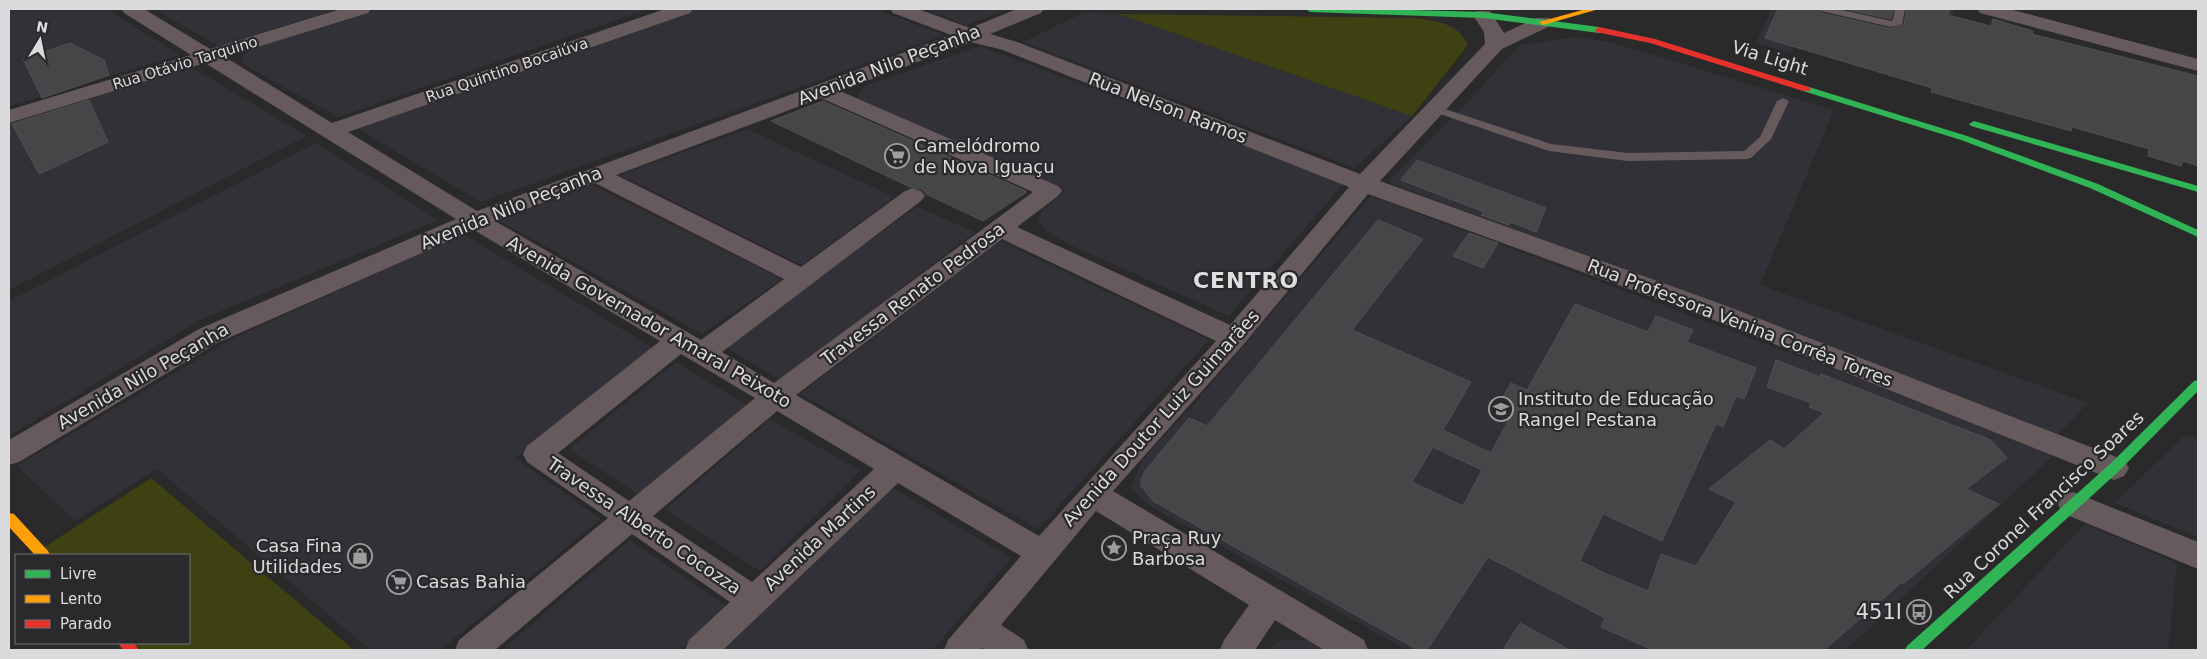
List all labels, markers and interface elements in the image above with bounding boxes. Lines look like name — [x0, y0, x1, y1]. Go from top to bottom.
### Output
north arrow — [15, 15, 65, 65]
text: N — [35, 18, 49, 36]
street label: Avenida Nilo Peçanha — [795, 20, 983, 109]
street label: Rua Otávio Tarquino — [110, 32, 260, 94]
street label: Rua Quintino Bocaiúva — [424, 34, 590, 106]
street label: Via Light — [1729, 36, 1811, 79]
street label: Rua Nelson Ramos — [1086, 68, 1250, 147]
place label: Camelódromo de Nova Iguaçu — [914, 135, 1055, 177]
supermarket icon: Camelódromo de Nova Iguaçu — [884, 143, 910, 169]
street label: Avenida Nilo Peçanha — [417, 161, 605, 254]
street label: Travessa Renato Pedrosa — [816, 218, 1009, 370]
street label: Avenida Governador Amaral Peixoto — [503, 231, 795, 412]
street label: Rua Professora Venina Corrêa Torres — [1585, 254, 1896, 391]
district label: CENTRO — [1193, 268, 1299, 293]
street label: Avenida Doutor Luiz Guimarães — [1058, 305, 1264, 530]
street label: Avenida Nilo Peçanha — [54, 318, 232, 433]
place label: Instituto de Educação Rangel Pestana — [1518, 388, 1714, 430]
school or university icon: Instituto de Educação Rangel Pestana — [1488, 396, 1514, 422]
street label: Rua Coronel Francisco Soares — [1939, 406, 2148, 603]
street label: Travessa Alberto Cocozza — [542, 452, 745, 598]
street label: Avenida Martins — [760, 481, 880, 595]
place label: Praça Ruy Barbosa — [1132, 527, 1222, 569]
place label: Casa Fina Utilidades — [252, 535, 342, 577]
place icon: Praça Ruy Barbosa — [1101, 535, 1127, 561]
shop icon: Casa Fina Utilidades — [347, 543, 373, 569]
legend — [15, 554, 190, 644]
text: Livre — [60, 565, 96, 583]
supermarket icon: Casas Bahia — [386, 569, 412, 595]
place label: Casas Bahia — [416, 571, 526, 592]
text: Lento — [60, 590, 102, 608]
bus stop icon: 451I — [1906, 599, 1932, 625]
place label: 451I — [1856, 600, 1902, 624]
text: Parado — [60, 615, 112, 633]

